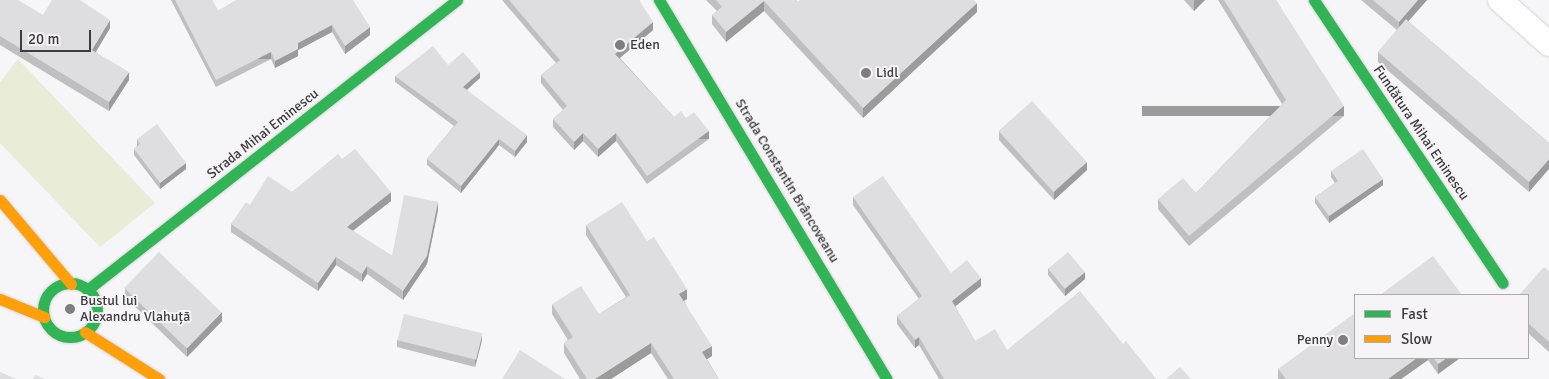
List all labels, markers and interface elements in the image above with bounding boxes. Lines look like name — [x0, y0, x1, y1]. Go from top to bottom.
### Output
scale bar — [22, 20, 94, 52]
text: 20 m — [28, 30, 59, 48]
place label: Eden — [630, 37, 660, 53]
marker: Eden — [614, 39, 626, 51]
street label: Fundătura Mihai Eminescu — [1370, 62, 1472, 204]
place label: Lidl — [876, 65, 898, 81]
marker: Lidl — [860, 67, 872, 79]
street label: Strada Mihai Eminescu — [204, 85, 322, 183]
street label: Strada Constantin Brâncoveanu — [731, 96, 843, 266]
place label: Bustul lui Alexandru Vlahuță — [80, 293, 190, 326]
legend — [1354, 294, 1529, 359]
marker: Bustul lui Alexandru Vlahuță — [64, 303, 76, 315]
text: Fast — [1401, 305, 1428, 323]
text: Slow — [1401, 330, 1432, 348]
place label: Penny — [1297, 332, 1333, 348]
marker: Penny — [1337, 334, 1349, 346]

